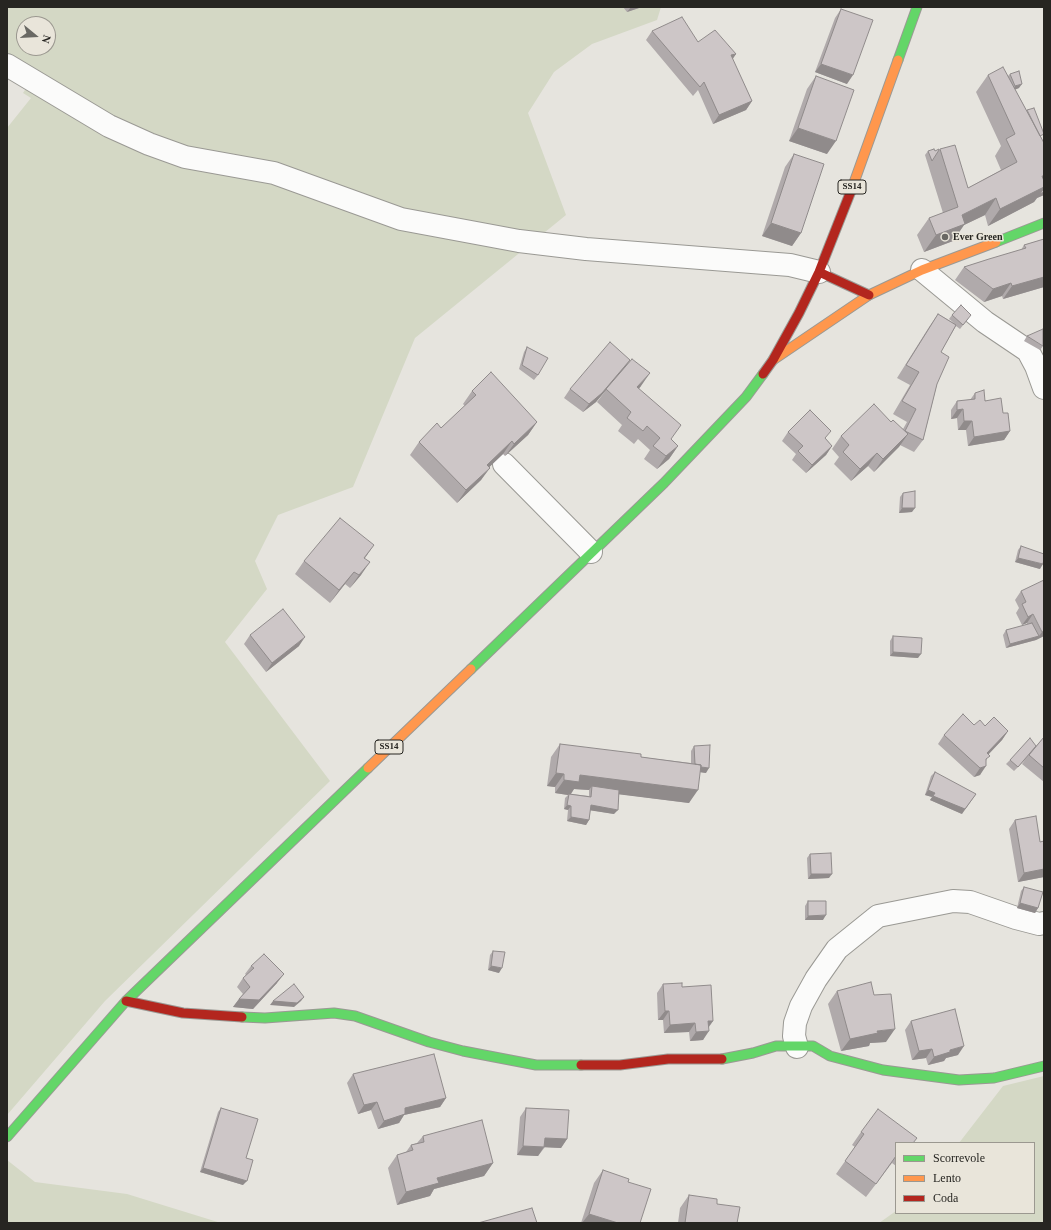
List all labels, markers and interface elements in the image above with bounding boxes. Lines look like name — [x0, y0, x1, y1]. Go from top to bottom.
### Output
north arrow — [16, 16, 56, 56]
text: N — [40, 34, 53, 45]
road number: SS14 — [838, 180, 866, 194]
place label: Ever Green — [953, 231, 1003, 243]
marker: Ever Green — [940, 232, 950, 242]
road number: SS14 — [375, 740, 403, 754]
legend — [895, 1142, 1035, 1214]
text: Scorrevole — [933, 1151, 985, 1165]
text: Lento — [933, 1171, 961, 1185]
text: Coda — [933, 1191, 958, 1205]

